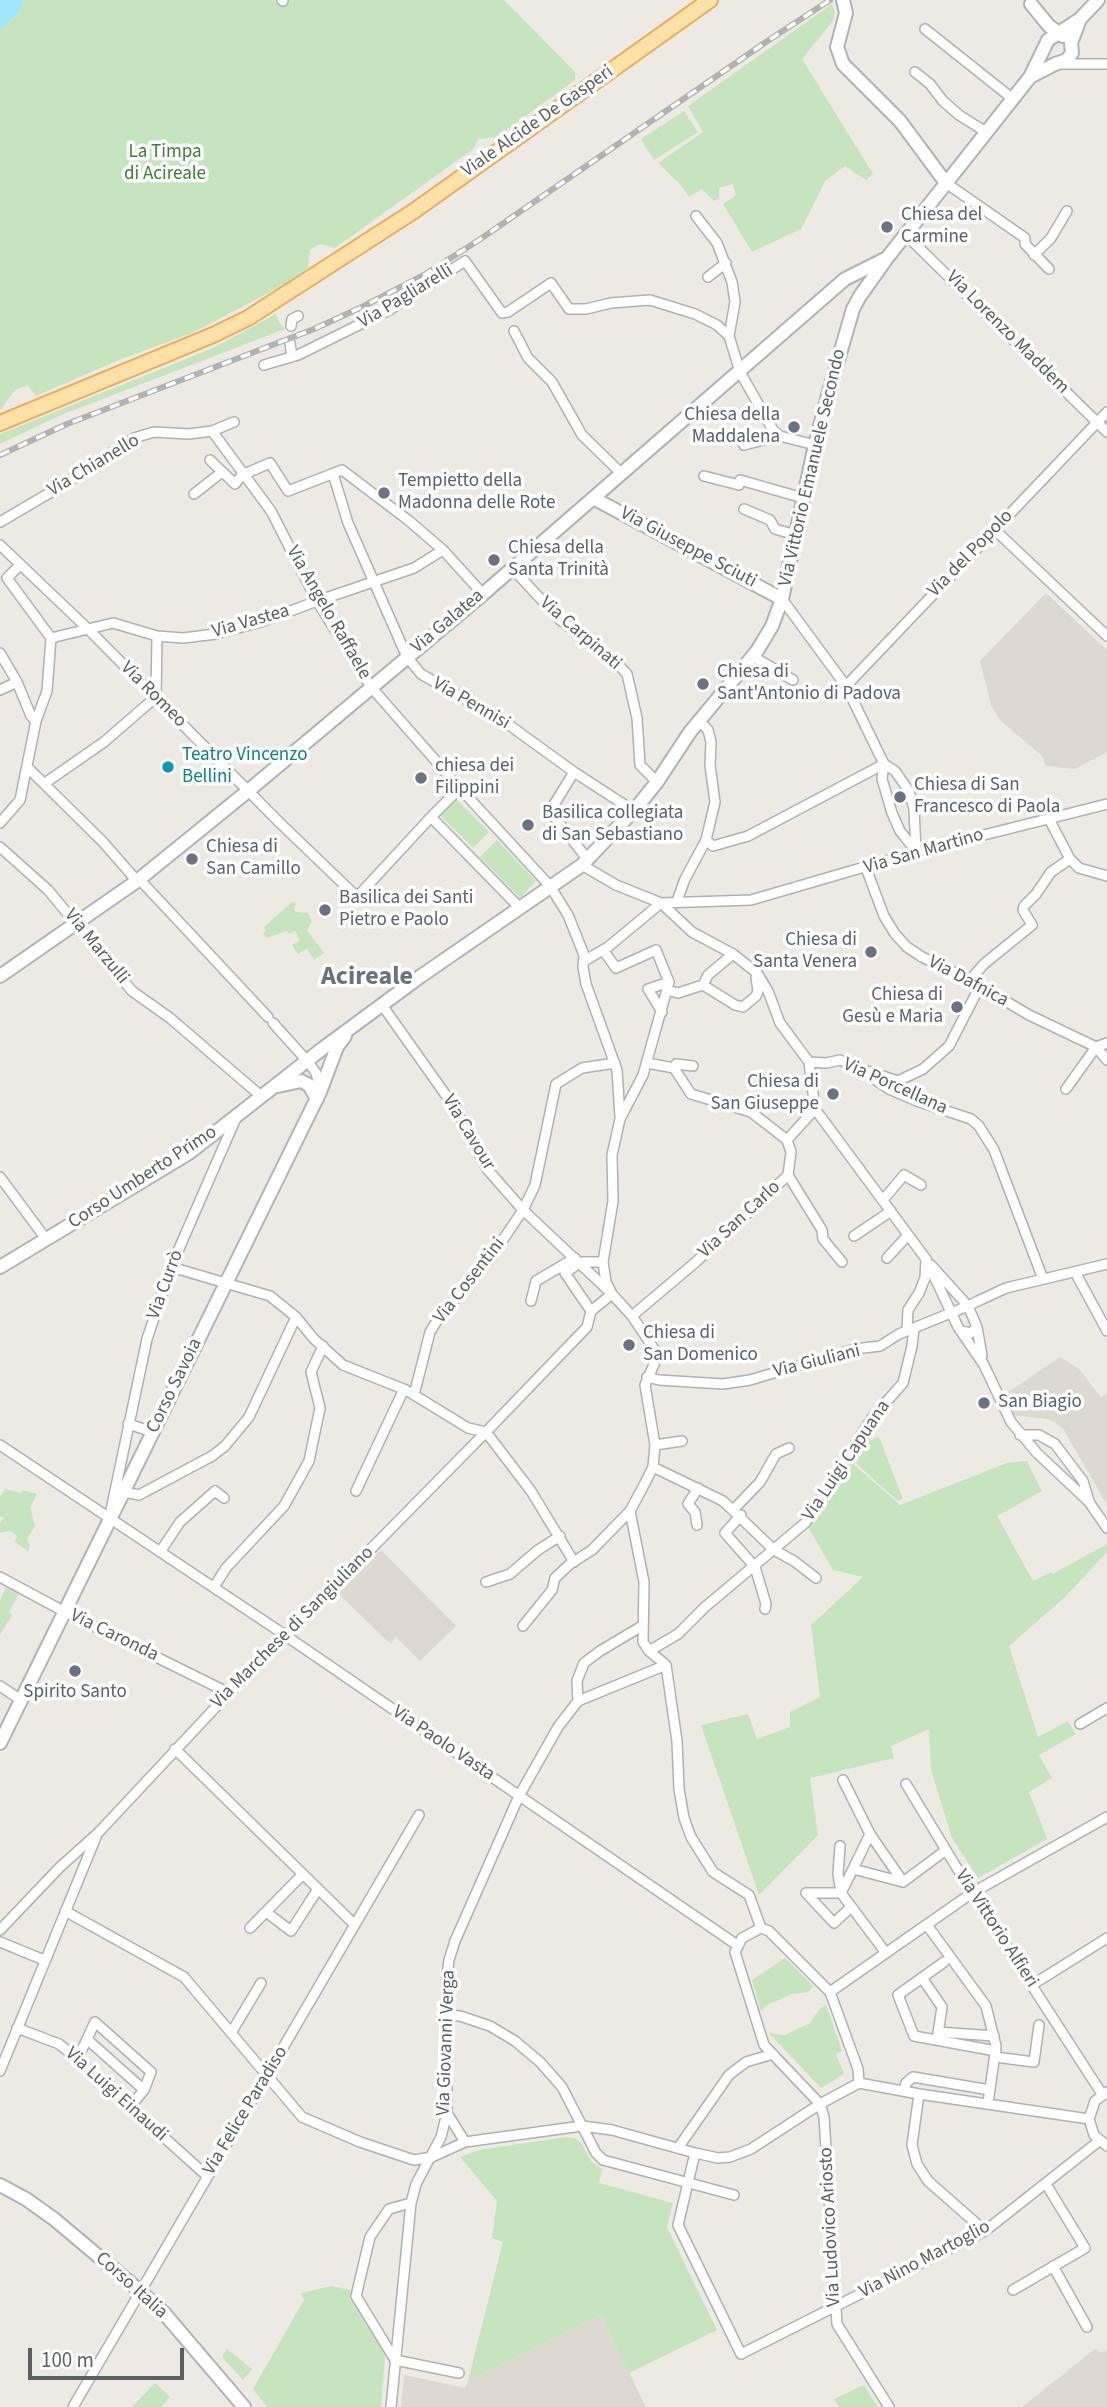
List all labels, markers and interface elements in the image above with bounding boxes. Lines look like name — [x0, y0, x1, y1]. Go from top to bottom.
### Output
street label: Viale Alcide De Gasperi — [458, 61, 618, 183]
park label: La Timpa di Acireale — [124, 142, 206, 186]
place label: Chiesa del Carmine — [901, 205, 982, 249]
marker: Chiesa del Carmine — [879, 219, 895, 235]
street label: Via Pagliarelli — [355, 260, 457, 334]
street label: Via Lorenzo Maddem — [941, 267, 1073, 399]
street label: Via Vittorio Emanuele Secondo — [775, 347, 851, 589]
place label: Chiesa della Maddalena — [684, 405, 780, 449]
marker: Chiesa della Maddalena — [786, 419, 802, 435]
street label: Via Chianello — [44, 430, 144, 502]
place label: Tempietto della Madonna delle Rote — [398, 471, 555, 515]
marker: Tempietto della Madonna delle Rote — [376, 485, 392, 501]
street label: Via Giuseppe Sciuti — [616, 502, 760, 594]
street label: Via del Popolo — [924, 505, 1018, 603]
place label: Chiesa della Santa Trinità — [508, 538, 609, 582]
street label: Via Angelo Raffaele — [281, 542, 375, 684]
marker: Chiesa della Santa Trinità — [486, 552, 502, 568]
street label: Via Galatea — [407, 585, 489, 659]
street label: Via Carpinati — [534, 592, 626, 676]
street label: Via Vastea — [210, 600, 292, 644]
street label: Via Romeo — [115, 657, 191, 733]
place label: Chiesa di Sant'Antonio di Padova — [717, 662, 901, 706]
street label: Via Pennisi — [428, 673, 514, 735]
marker: Chiesa di Sant'Antonio di Padova — [695, 676, 711, 692]
place label: Teatro Vincenzo Bellini — [182, 745, 307, 789]
place label: chiesa dei Filippini — [435, 756, 514, 800]
marker: Teatro Vincenzo Bellini — [160, 759, 176, 775]
marker: chiesa dei Filippini — [413, 770, 429, 786]
place label: Chiesa di San Francesco di Paola — [914, 775, 1060, 819]
marker: Chiesa di San Francesco di Paola — [892, 789, 908, 805]
place label: Basilica collegiata di San Sebastiano — [542, 803, 683, 847]
marker: Basilica collegiata di San Sebastiano — [520, 817, 536, 833]
street label: Via San Martino — [861, 824, 987, 880]
place label: Chiesa di San Camillo — [206, 837, 301, 881]
marker: Chiesa di San Camillo — [184, 851, 200, 867]
place label: Basilica dei Santi Pietro e Paolo — [339, 888, 473, 932]
marker: Basilica dei Santi Pietro e Paolo — [317, 902, 333, 918]
street label: Via Marzulli — [59, 905, 133, 989]
place label: Chiesa di Santa Venera — [753, 930, 857, 974]
marker: Chiesa di Santa Venera — [863, 944, 879, 960]
street label: Via Dafnica — [924, 951, 1012, 1013]
district label: Acireale — [321, 962, 413, 994]
place label: Chiesa di Gesù e Maria — [842, 985, 943, 1029]
marker: Chiesa di Gesù e Maria — [949, 999, 965, 1015]
street label: Via Porcellana — [839, 1054, 951, 1120]
place label: Chiesa di San Giuseppe — [710, 1072, 819, 1116]
marker: Chiesa di San Giuseppe — [825, 1086, 841, 1102]
street label: Via Cavour — [437, 1091, 499, 1175]
street label: Corso Umberto Primo — [64, 1121, 222, 1235]
street label: Via San Carlo — [694, 1176, 786, 1264]
street label: Via Cosentini — [429, 1233, 511, 1329]
street label: Via Currò — [143, 1247, 189, 1323]
place label: Chiesa di San Domenico — [643, 1323, 758, 1367]
street label: Corso Savoia — [142, 1335, 208, 1437]
marker: Chiesa di San Domenico — [621, 1337, 637, 1353]
street label: Via Giuliani — [771, 1340, 863, 1384]
place label: San Biagio — [998, 1392, 1082, 1414]
marker: San Biagio — [976, 1395, 992, 1411]
street label: Via Luigi Capuana — [798, 1396, 896, 1526]
street label: Via Marchese di Sangiuliano — [207, 1542, 379, 1714]
street label: Via Caronda — [66, 1605, 162, 1667]
marker: Spirito Santo — [67, 1663, 83, 1679]
place label: Spirito Santo — [23, 1682, 127, 1704]
street label: Via Paolo Vasta — [387, 1701, 499, 1787]
street label: Via Vittorio Alfieri — [949, 1866, 1043, 1992]
street label: Via Giovanni Verga — [433, 1970, 461, 2116]
street label: Via Luigi Einaudi — [60, 2043, 172, 2147]
street label: Via Felice Paradiso — [199, 2043, 293, 2179]
street label: Via Ludovico Ariosto — [815, 2147, 847, 2307]
street label: Via Nino Martoglio — [856, 2216, 994, 2304]
street label: Corso Italia — [90, 2248, 172, 2324]
scale bar — [32, 2334, 187, 2378]
text: 100 m — [41, 2345, 94, 2375]

